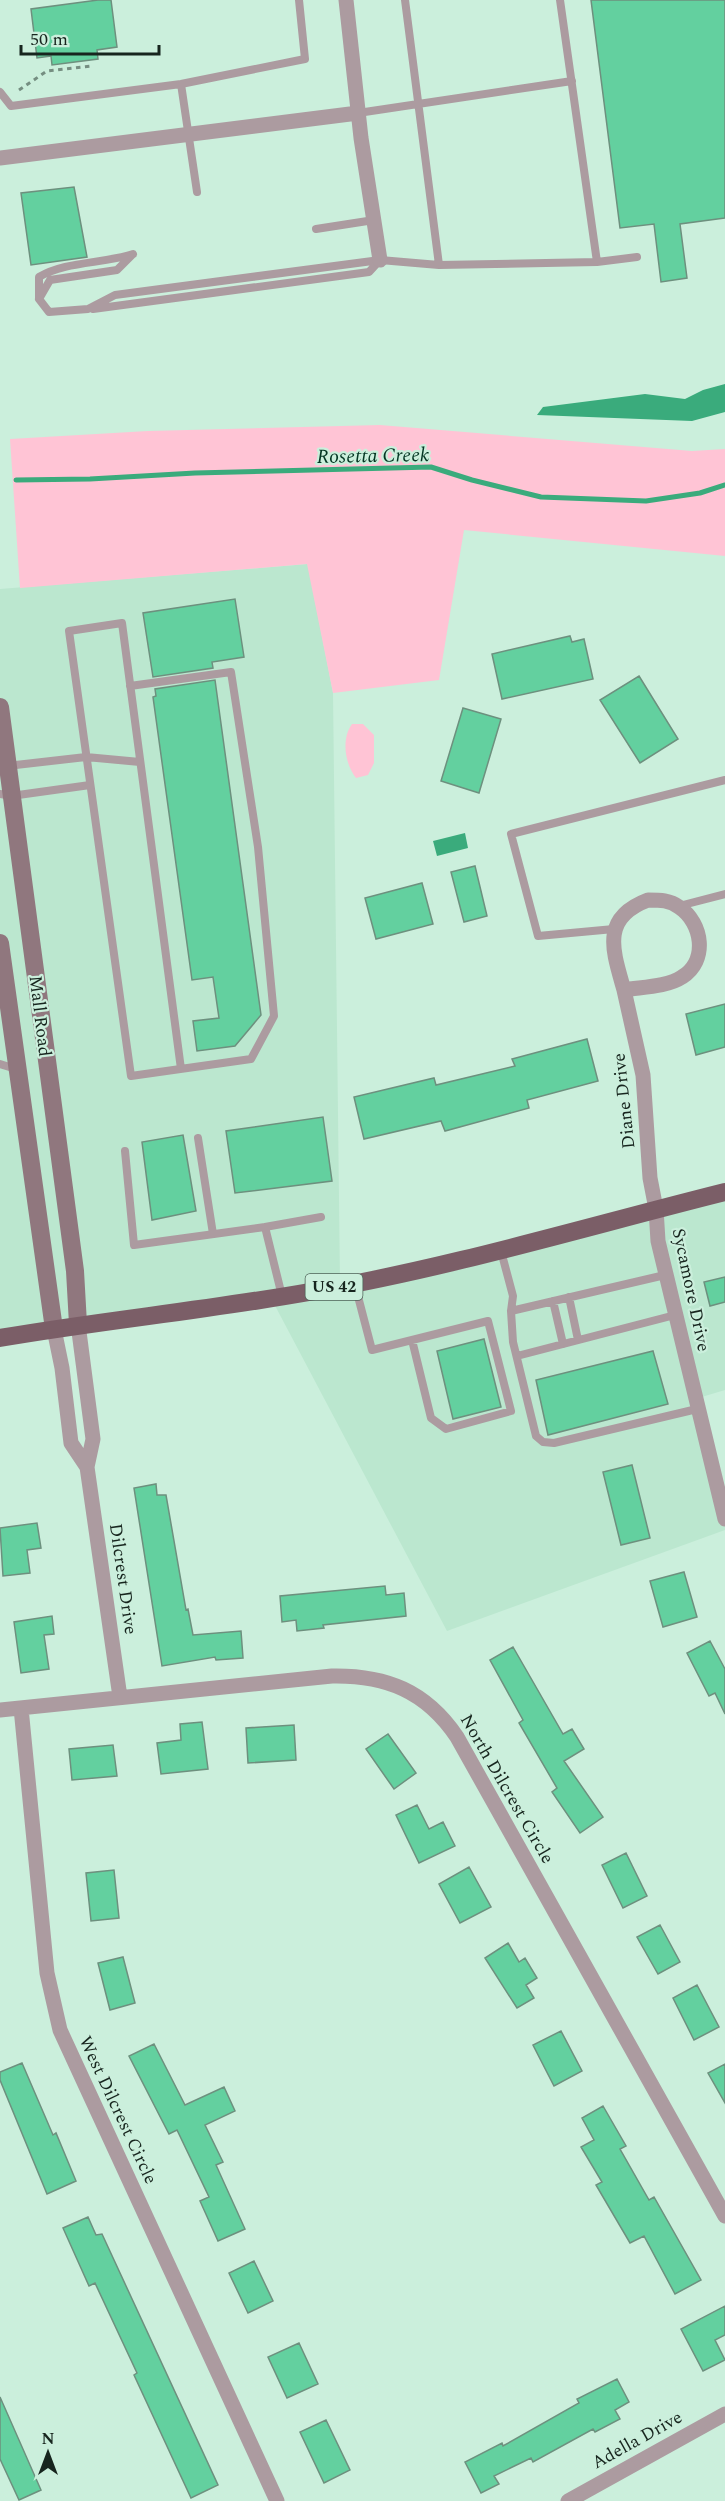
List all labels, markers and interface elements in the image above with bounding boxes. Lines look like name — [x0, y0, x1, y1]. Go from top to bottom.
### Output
scale bar — [21, 18, 159, 56]
text: 50 m — [30, 26, 68, 53]
water label: Rosetta Creek — [316, 440, 430, 472]
street label: Mall Road — [22, 974, 58, 1058]
street label: Diane Drive — [606, 1052, 642, 1150]
street label: Sycamore Drive — [665, 1226, 717, 1354]
road number: US 42 — [306, 1274, 362, 1300]
street label: Dilcrest Drive — [102, 1522, 144, 1636]
street label: North Dilcrest Circle — [453, 1709, 561, 1869]
street label: West Dilcrest Circle — [72, 2031, 164, 2189]
street label: Adella Drive — [587, 2404, 687, 2476]
north arrow — [18, 2423, 78, 2483]
text: N — [41, 2427, 55, 2451]

